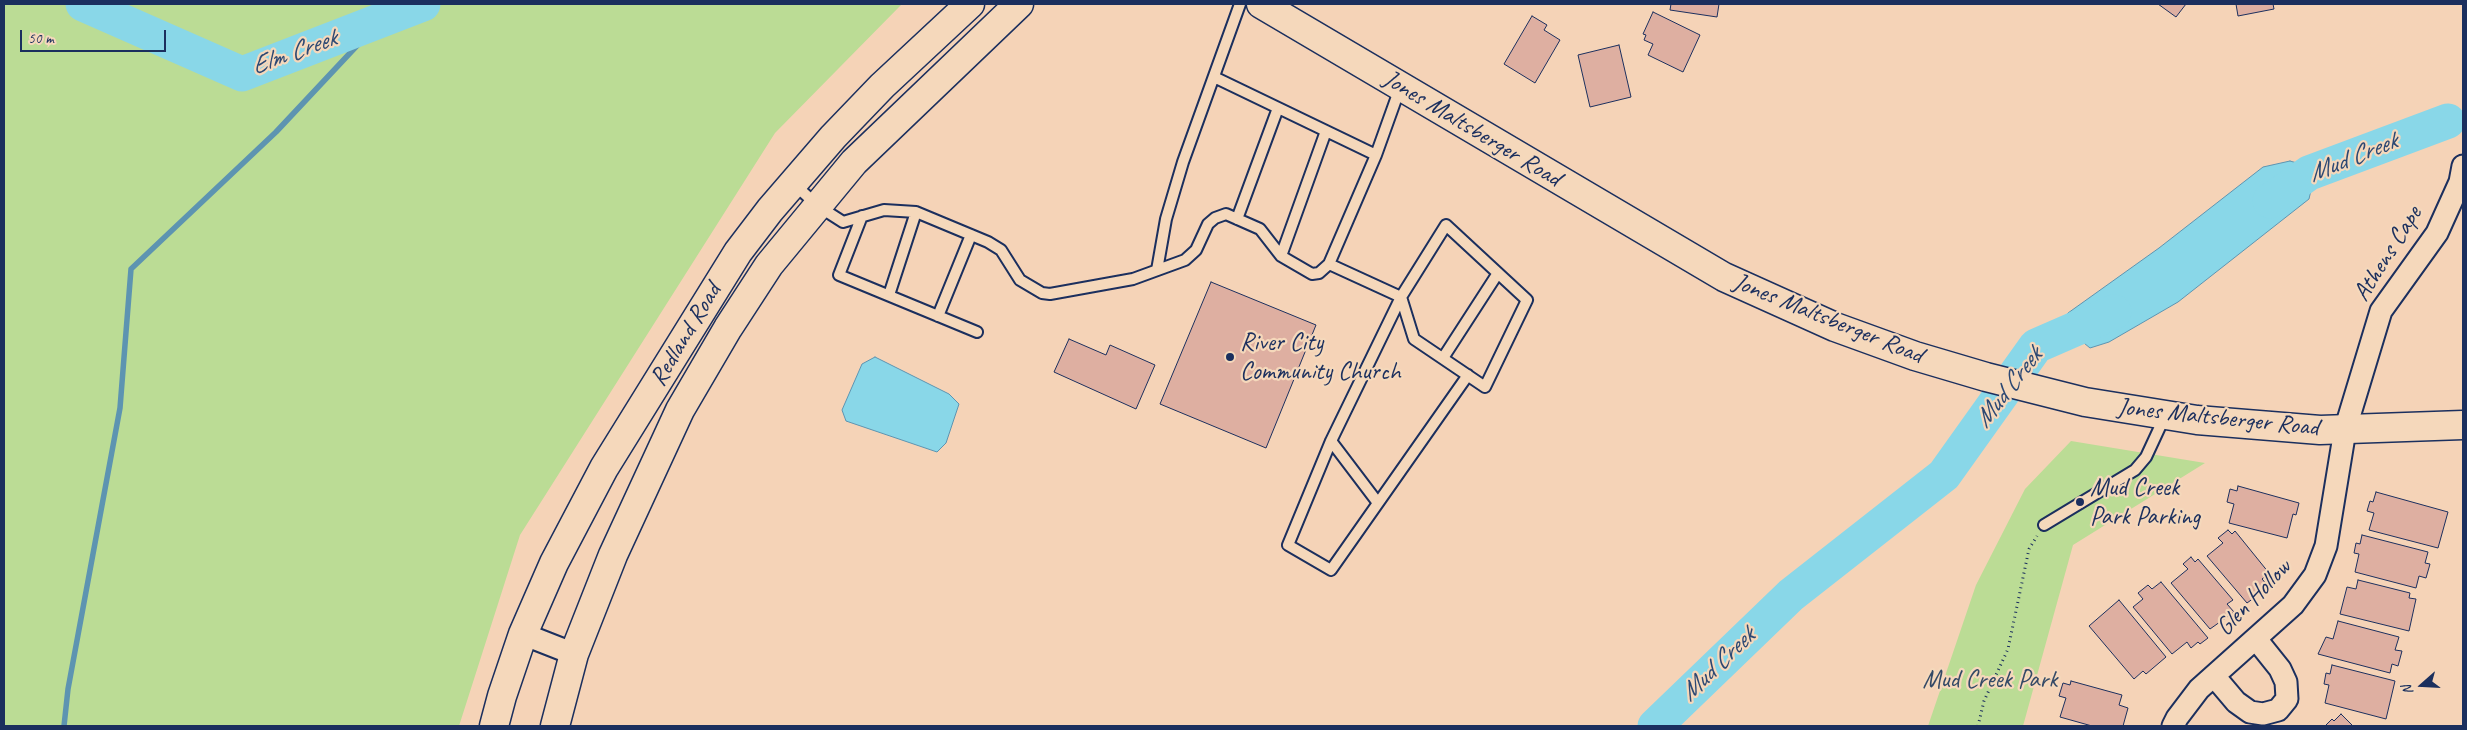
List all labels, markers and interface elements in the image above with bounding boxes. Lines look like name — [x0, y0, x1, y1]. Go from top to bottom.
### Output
scale bar — [22, 20, 169, 52]
water label: Elm Creek — [247, 23, 341, 83]
text: 50 m — [28, 29, 54, 48]
street label: Jones Maltsberger Road — [1378, 64, 1566, 194]
water label: Mud Creek — [2304, 126, 2402, 190]
street label: Athens Cape — [2347, 201, 2429, 307]
street label: Jones Maltsberger Road — [1729, 267, 1927, 371]
street label: Redland Road — [644, 278, 728, 392]
place label: River City Community Church — [1240, 328, 1401, 387]
water label: Mud Creek — [1968, 342, 2050, 434]
marker: River City Community Church — [1224, 351, 1236, 363]
street label: Jones Maltsberger Road — [2116, 393, 2320, 443]
place label: Mud Creek Park Parking — [2090, 473, 2200, 532]
marker: Mud Creek Park Parking — [2074, 496, 2086, 508]
street label: Glen Hollow — [2210, 553, 2298, 643]
water label: Mud Creek — [1674, 622, 1762, 708]
north arrow — [2397, 660, 2447, 710]
park label: Mud Creek Park — [1923, 665, 2057, 695]
text: N — [2398, 683, 2417, 697]

